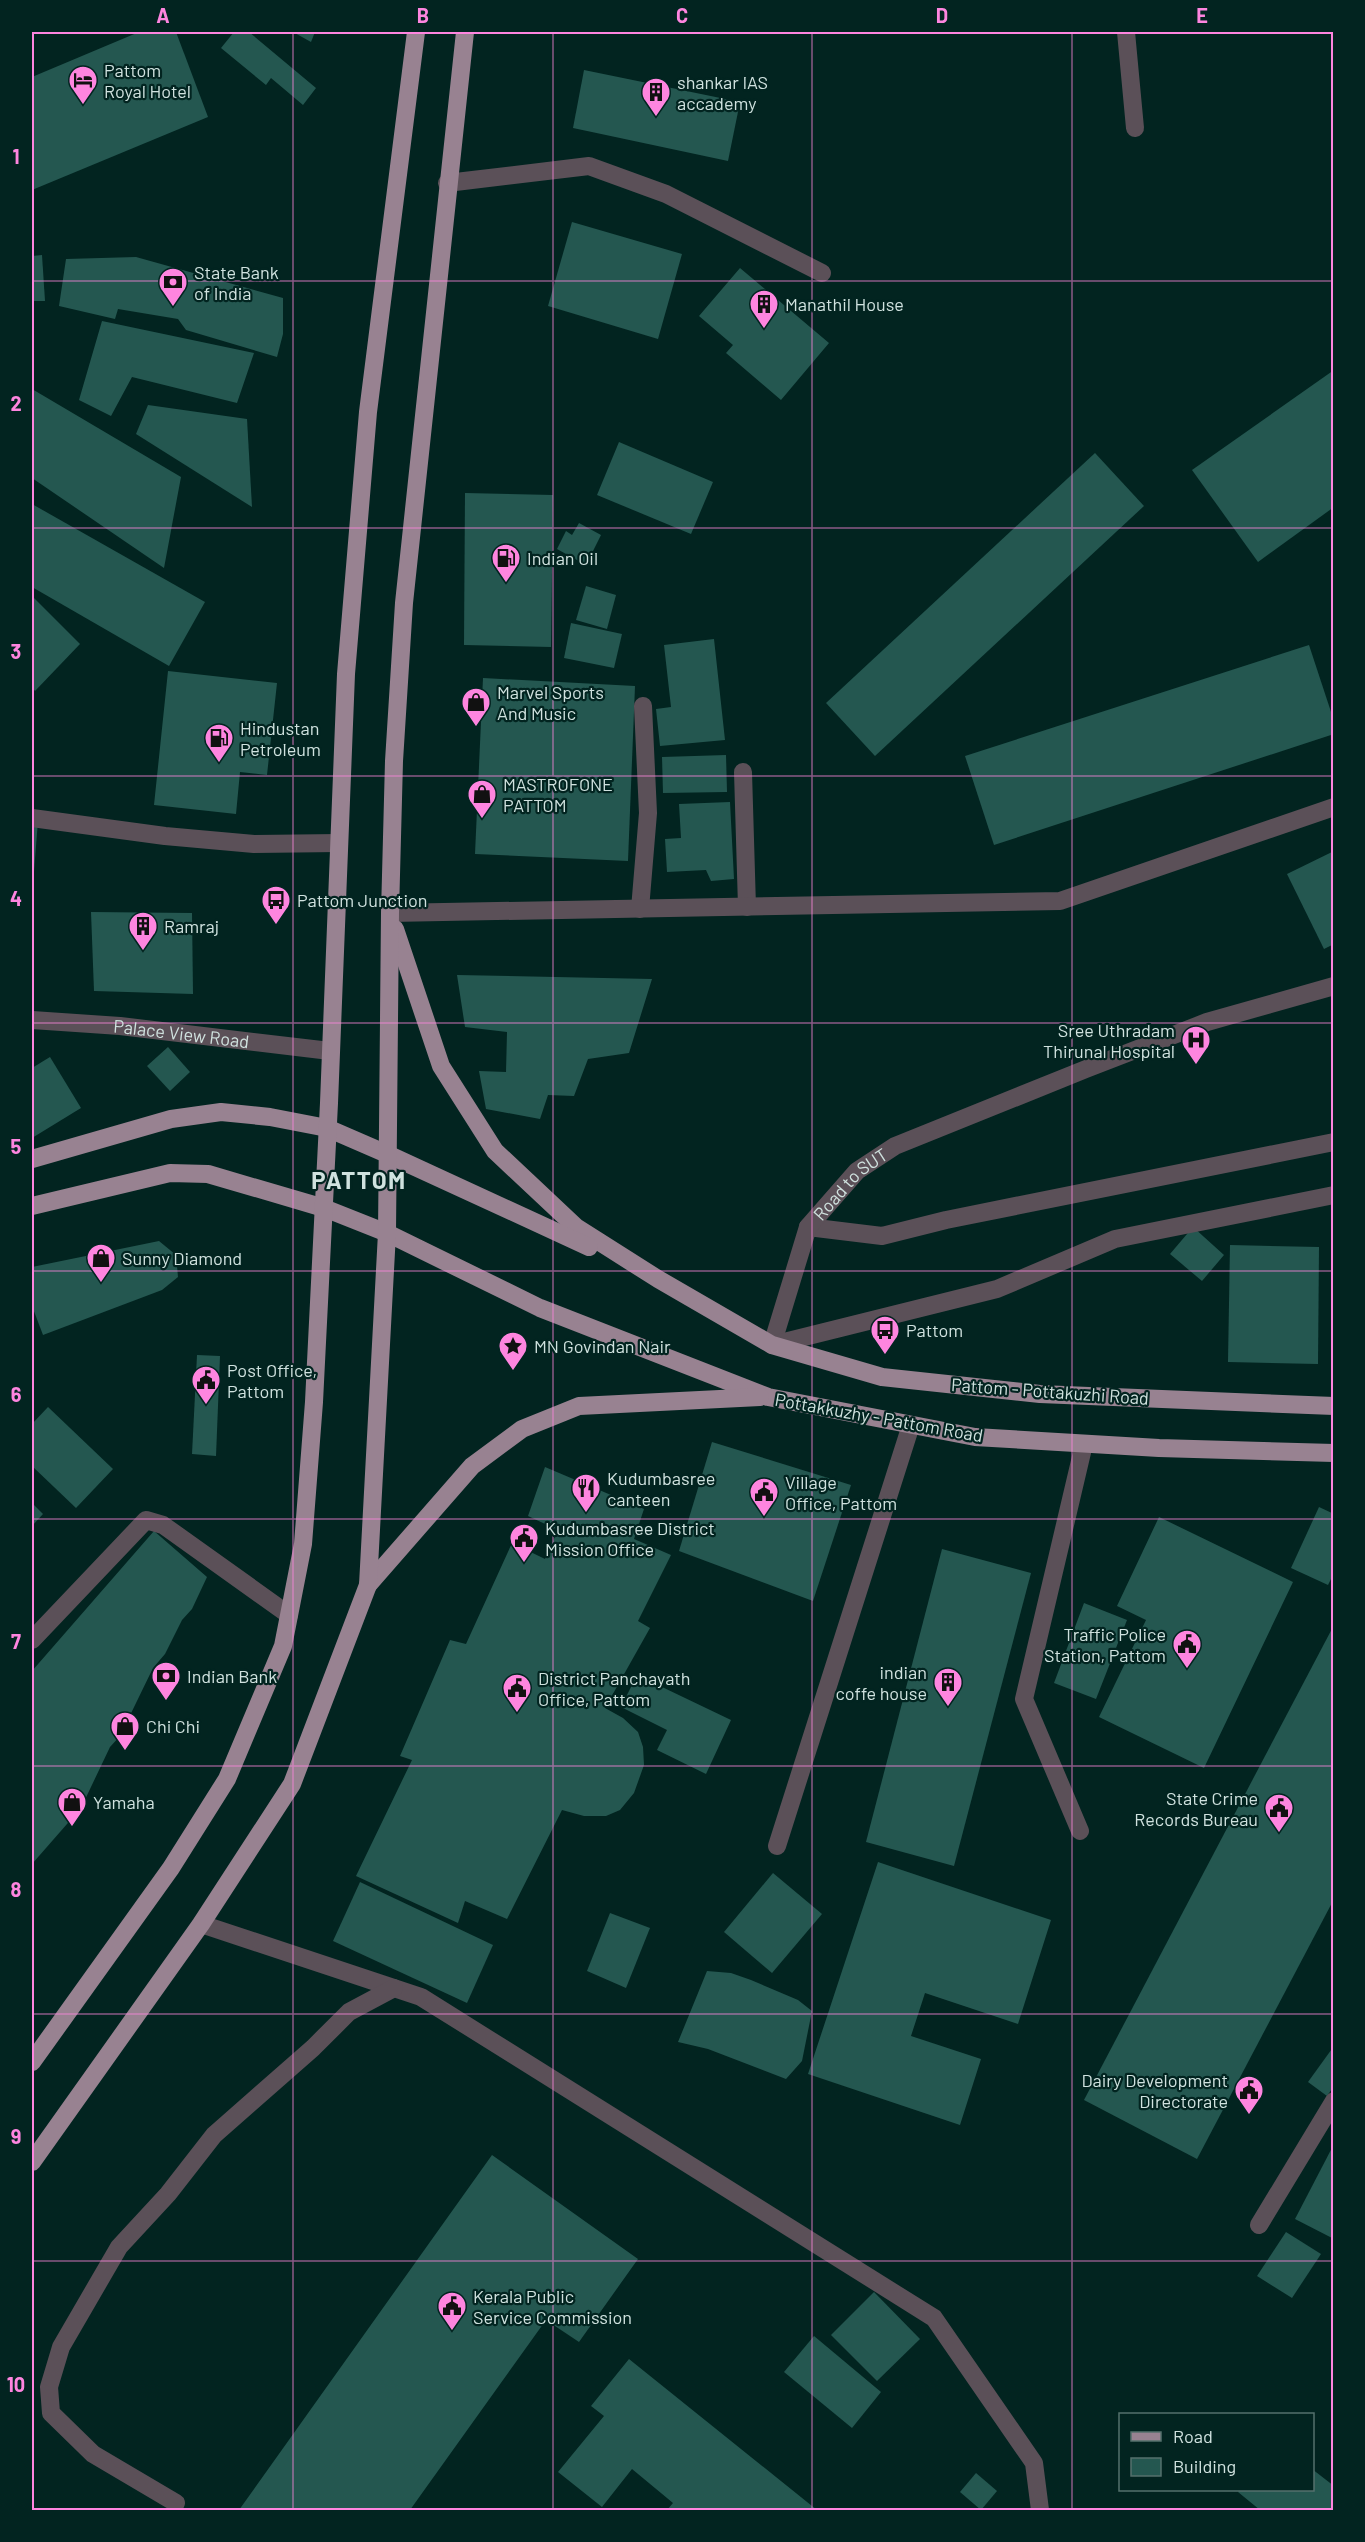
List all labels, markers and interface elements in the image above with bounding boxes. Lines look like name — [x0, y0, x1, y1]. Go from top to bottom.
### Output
text: A — [156, 3, 170, 27]
text: B — [417, 3, 429, 27]
text: C — [676, 3, 688, 27]
text: D — [936, 3, 948, 27]
text: E — [1196, 3, 1208, 27]
place label: Pattom Royal Hotel — [104, 59, 191, 102]
hotel icon: Pattom Royal Hotel — [67, 64, 99, 106]
place label: shankar IAS accademy — [677, 71, 768, 114]
building icon: shankar IAS accademy — [640, 76, 672, 118]
text: 1 — [12, 144, 20, 168]
place label: State Bank of India — [194, 261, 279, 304]
bank icon: State Bank of India — [157, 266, 189, 308]
building icon: Manathil House — [748, 288, 780, 330]
place label: Manathil House — [785, 293, 904, 315]
text: 2 — [10, 391, 22, 415]
fuel station icon: Indian Oil — [490, 542, 522, 584]
place label: Indian Oil — [527, 547, 598, 569]
text: 3 — [11, 639, 21, 663]
place label: Marvel Sports And Music — [497, 681, 604, 724]
shop icon: Marvel Sports And Music — [460, 686, 492, 728]
place label: Hindustan Petroleum — [240, 717, 321, 760]
fuel station icon: Hindustan Petroleum — [203, 722, 235, 764]
place label: MASTROFONE PATTOM — [503, 773, 613, 816]
shop icon: MASTROFONE PATTOM — [466, 778, 498, 820]
bus stop icon: Pattom Junction — [260, 884, 292, 926]
text: 4 — [10, 886, 22, 910]
place label: Pattom Junction — [297, 889, 427, 911]
building icon: Ramraj — [127, 910, 159, 952]
place label: Ramraj — [164, 915, 219, 937]
street label: Palace View Road — [113, 1015, 251, 1052]
place label: Sree Uthradam Thirunal Hospital — [1043, 1019, 1175, 1062]
hospital icon: Sree Uthradam Thirunal Hospital — [1180, 1024, 1212, 1066]
text: 5 — [11, 1134, 22, 1158]
street label: Road to SUT — [808, 1143, 891, 1225]
district label: PATTOM — [311, 1165, 407, 1194]
shop icon: Sunny Diamond — [85, 1242, 117, 1284]
place label: Sunny Diamond — [122, 1247, 242, 1269]
bus stop icon: Pattom — [869, 1314, 901, 1356]
place label: Pattom — [906, 1319, 963, 1341]
place icon: MN Govindan Nair — [497, 1330, 529, 1372]
place label: MN Govindan Nair — [534, 1335, 671, 1357]
place label: Post Office, Pattom — [227, 1359, 317, 1402]
public building icon: Post Office, Pattom — [190, 1364, 222, 1406]
street label: Pattom - Pottakuzhi Road — [950, 1373, 1150, 1409]
text: 6 — [11, 1382, 22, 1406]
street label: Pottakkuzhy - Pattom Road — [773, 1388, 985, 1446]
place label: Kudumbasree canteen — [607, 1467, 715, 1510]
place label: Village Office, Pattom — [785, 1471, 897, 1514]
restaurant icon: Kudumbasree canteen — [570, 1472, 602, 1514]
public building icon: Village Office, Pattom — [748, 1476, 780, 1518]
place label: Kudumbasree District Mission Office — [545, 1517, 715, 1560]
public building icon: Kudumbasree District Mission Office — [508, 1522, 540, 1564]
place label: Traffic Police Station, Pattom — [1044, 1623, 1166, 1666]
public building icon: Traffic Police Station, Pattom — [1171, 1628, 1203, 1670]
text: 7 — [11, 1629, 21, 1653]
bank icon: Indian Bank — [150, 1660, 182, 1702]
place label: indian coffe house — [836, 1661, 927, 1704]
place label: Indian Bank — [187, 1665, 277, 1687]
building icon: indian coffe house — [932, 1666, 964, 1708]
place label: District Panchayath Office, Pattom — [538, 1667, 691, 1710]
public building icon: District Panchayath Office, Pattom — [501, 1672, 533, 1714]
shop icon: Chi Chi — [109, 1710, 141, 1752]
place label: Chi Chi — [146, 1715, 200, 1737]
shop icon: Yamaha — [56, 1786, 88, 1828]
place label: State Crime Records Bureau — [1134, 1787, 1258, 1830]
place label: Yamaha — [93, 1791, 155, 1813]
public building icon: State Crime Records Bureau — [1263, 1792, 1295, 1834]
text: 8 — [11, 1877, 22, 1901]
place label: Dairy Development Directorate — [1081, 2069, 1228, 2112]
public building icon: Dairy Development Directorate — [1233, 2074, 1265, 2116]
text: 9 — [11, 2124, 21, 2148]
place label: Kerala Public Service Commission — [473, 2285, 632, 2328]
public building icon: Kerala Public Service Commission — [436, 2290, 468, 2332]
text: 10 — [7, 2372, 25, 2396]
legend — [1119, 2413, 1314, 2491]
text: Road — [1173, 2425, 1213, 2447]
text: Building — [1173, 2455, 1236, 2477]

